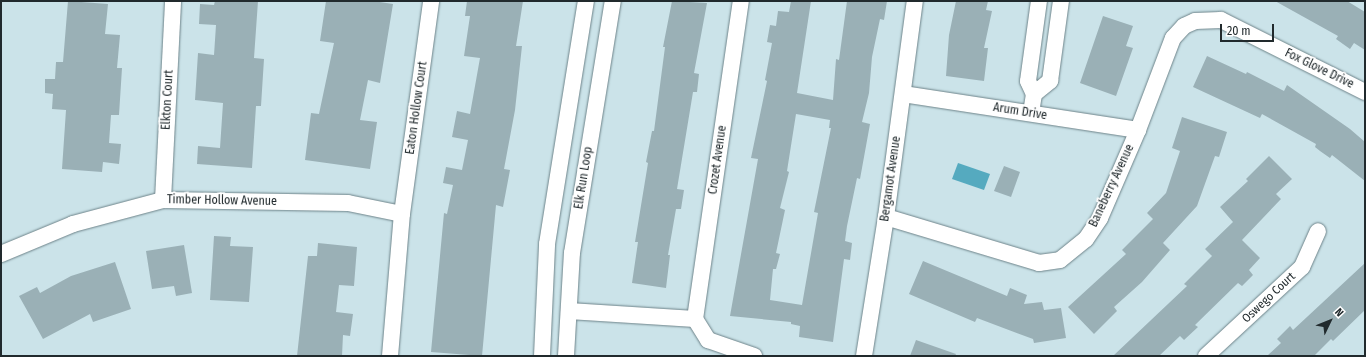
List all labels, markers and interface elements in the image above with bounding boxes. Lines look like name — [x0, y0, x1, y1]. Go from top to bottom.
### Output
scale bar — [1222, 16, 1276, 42]
text: 20 m — [1227, 24, 1251, 38]
street label: Fox Glove Drive — [1282, 46, 1356, 92]
street label: Eaton Hollow Court — [403, 60, 431, 156]
street label: Elkton Court — [159, 70, 177, 130]
street label: Arum Drive — [992, 101, 1048, 123]
street label: Crozet Avenue — [706, 125, 730, 195]
street label: Bergamot Avenue — [878, 135, 904, 223]
street label: Baneberry Avenue — [1087, 142, 1137, 230]
street label: Elk Run Loop — [572, 146, 596, 210]
street label: Timber Hollow Avenue — [167, 193, 277, 209]
street label: Oswego Court — [1239, 270, 1299, 326]
north arrow — [1310, 301, 1350, 341]
text: N — [1332, 306, 1346, 319]

